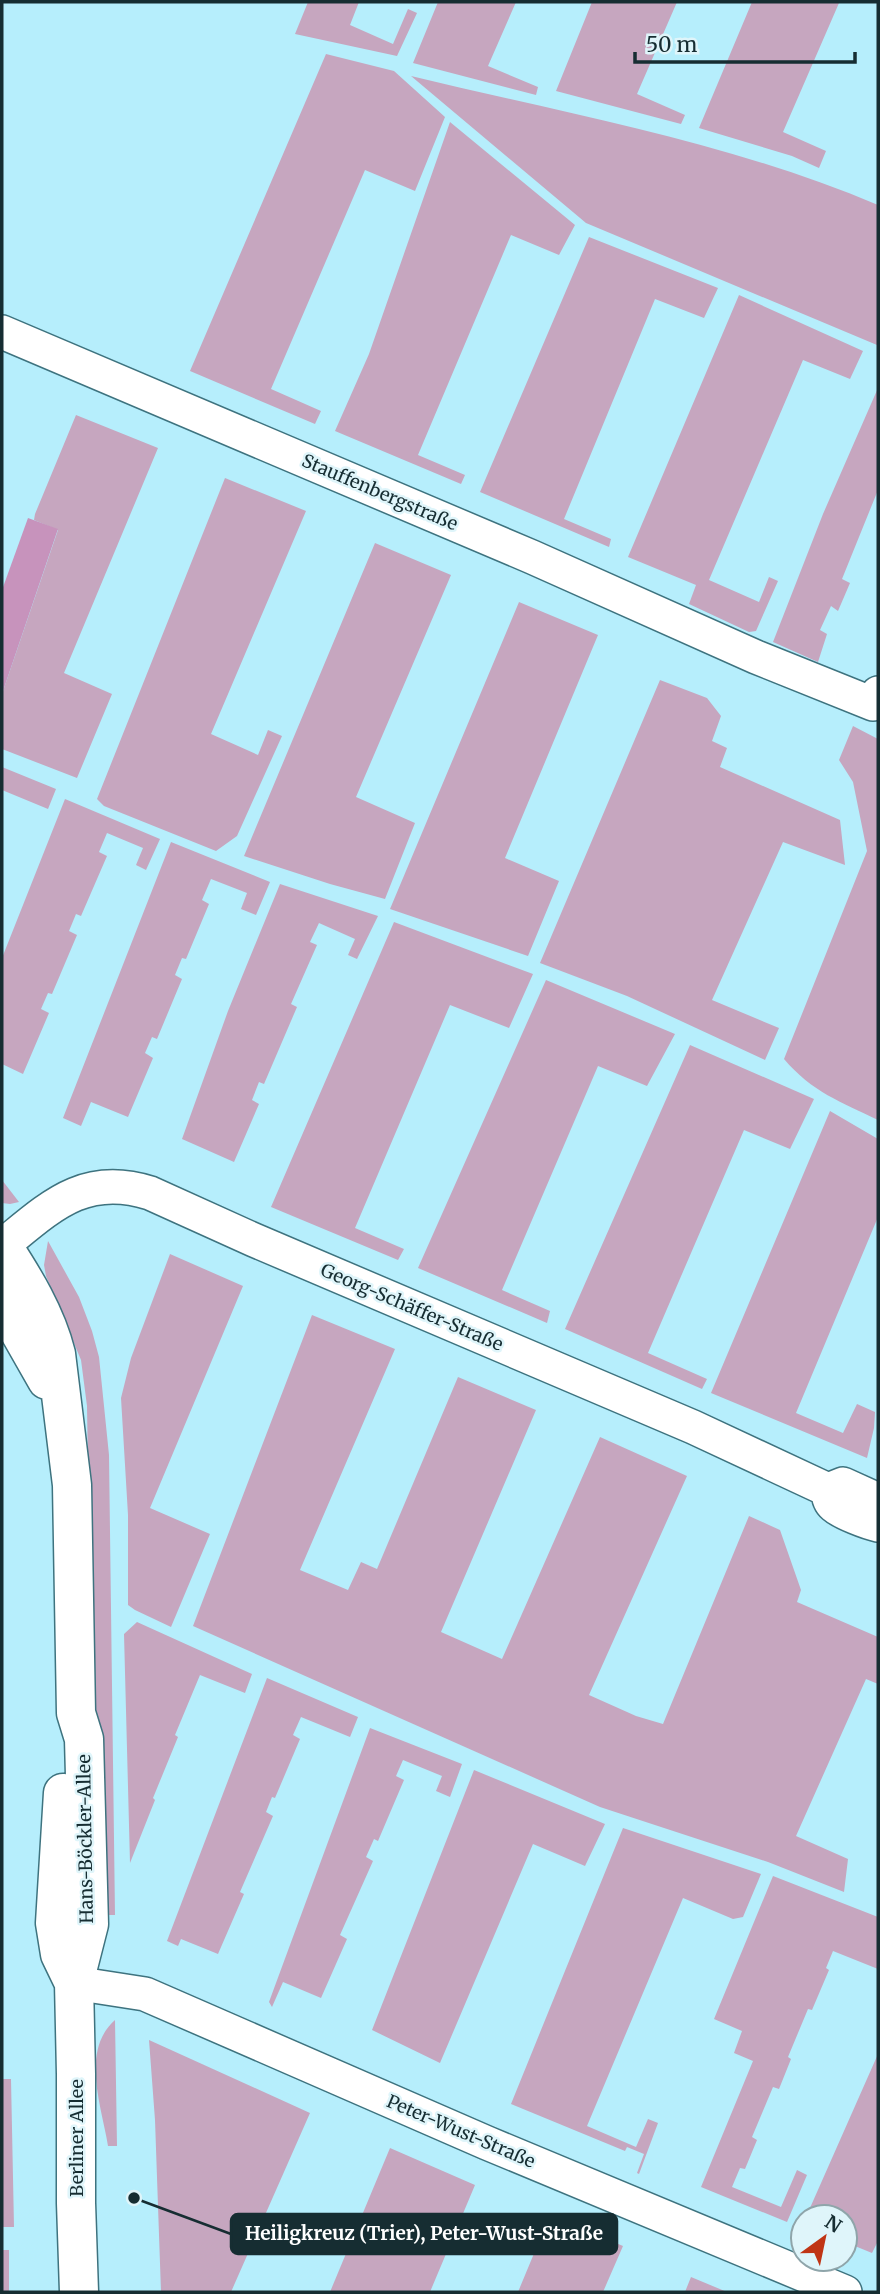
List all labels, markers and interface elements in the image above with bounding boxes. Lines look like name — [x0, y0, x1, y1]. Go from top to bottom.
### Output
scale bar — [635, 21, 856, 65]
text: 50 m — [646, 31, 697, 58]
street label: Stauffenbergstraße — [299, 449, 461, 535]
street label: Georg-Schäffer-Straße — [317, 1258, 507, 1356]
street label: Hans-Böckler-Allee — [72, 1754, 98, 1924]
street label: Berliner Allee — [65, 2079, 88, 2197]
street label: Peter-Wust-Straße — [383, 2089, 539, 2173]
north arrow — [789, 2203, 859, 2273]
text: N — [820, 2210, 846, 2238]
callout: Heiligkreuz (Trier), Peter-Wust-Straße — [231, 2214, 617, 2254]
text: Heiligkreuz (Trier), Peter-Wust-Straße — [245, 2221, 603, 2245]

